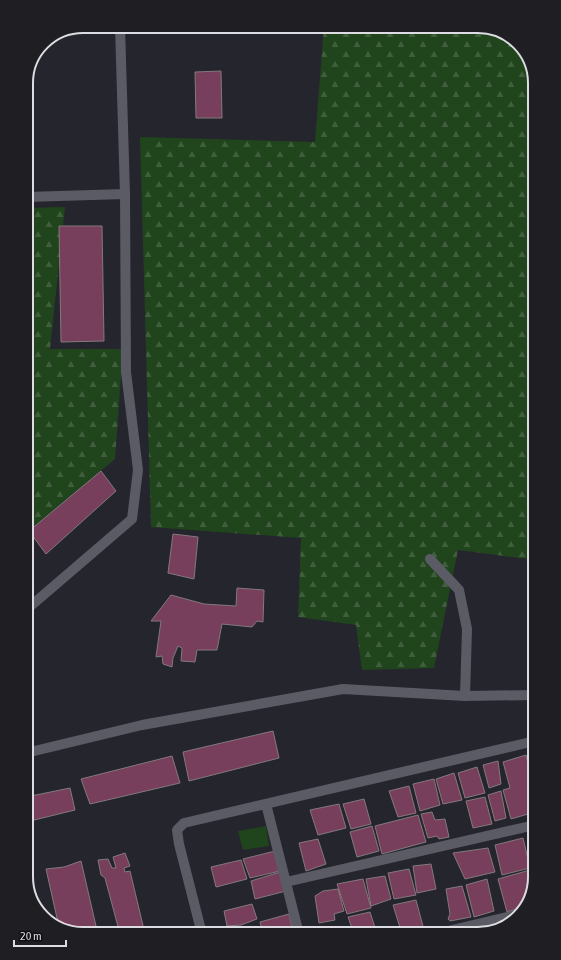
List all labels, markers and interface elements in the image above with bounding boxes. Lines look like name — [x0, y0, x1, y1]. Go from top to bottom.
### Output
scale bar — [14, 922, 66, 948]
text: 20 m — [20, 929, 42, 943]

